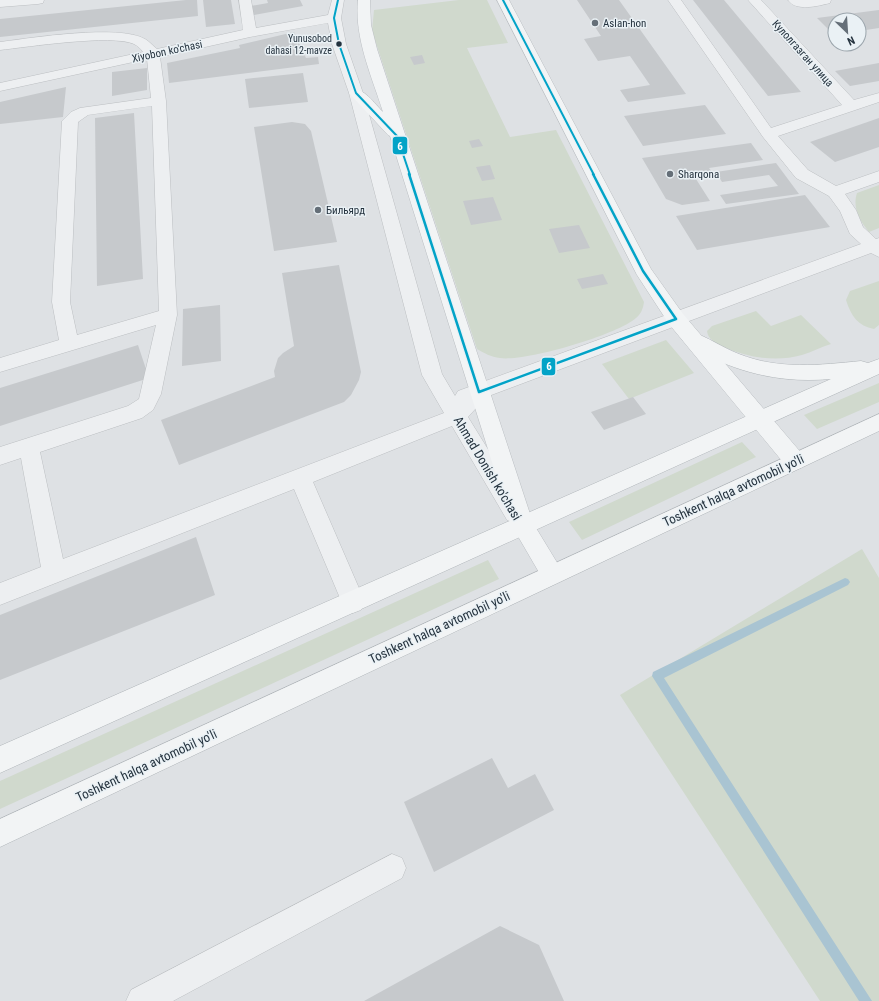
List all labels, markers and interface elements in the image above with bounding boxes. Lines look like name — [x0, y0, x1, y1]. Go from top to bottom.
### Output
north arrow — [827, 12, 867, 52]
place label: Aslan-hon — [603, 17, 646, 30]
street label: Кулолгазган улица — [769, 17, 836, 89]
marker: Aslan-hon — [590, 18, 600, 28]
place label: Yunusobod dahasi 12-mavze — [266, 33, 332, 56]
text: N — [845, 33, 857, 48]
street label: Xiyobon ko'chasi — [131, 38, 204, 65]
marker: Yunusobod dahasi 12-mavze — [334, 39, 344, 49]
line badge: 6 — [392, 136, 408, 155]
text: 6 — [397, 140, 403, 153]
place label: Sharqona — [678, 168, 719, 181]
marker: Sharqona — [665, 169, 675, 179]
place label: Бильярд — [326, 204, 365, 217]
marker: Бильярд — [313, 205, 323, 215]
line badge: 6 — [541, 357, 556, 376]
text: 6 — [546, 360, 552, 373]
street label: Ahmad Donish ko'chasi — [451, 414, 525, 523]
street label: Toshkent halqa avtomobil yo'li — [660, 451, 806, 530]
street label: Toshkent halqa avtomobil yo'li — [366, 588, 512, 667]
street label: Toshkent halqa avtomobil yo'li — [73, 726, 219, 805]

